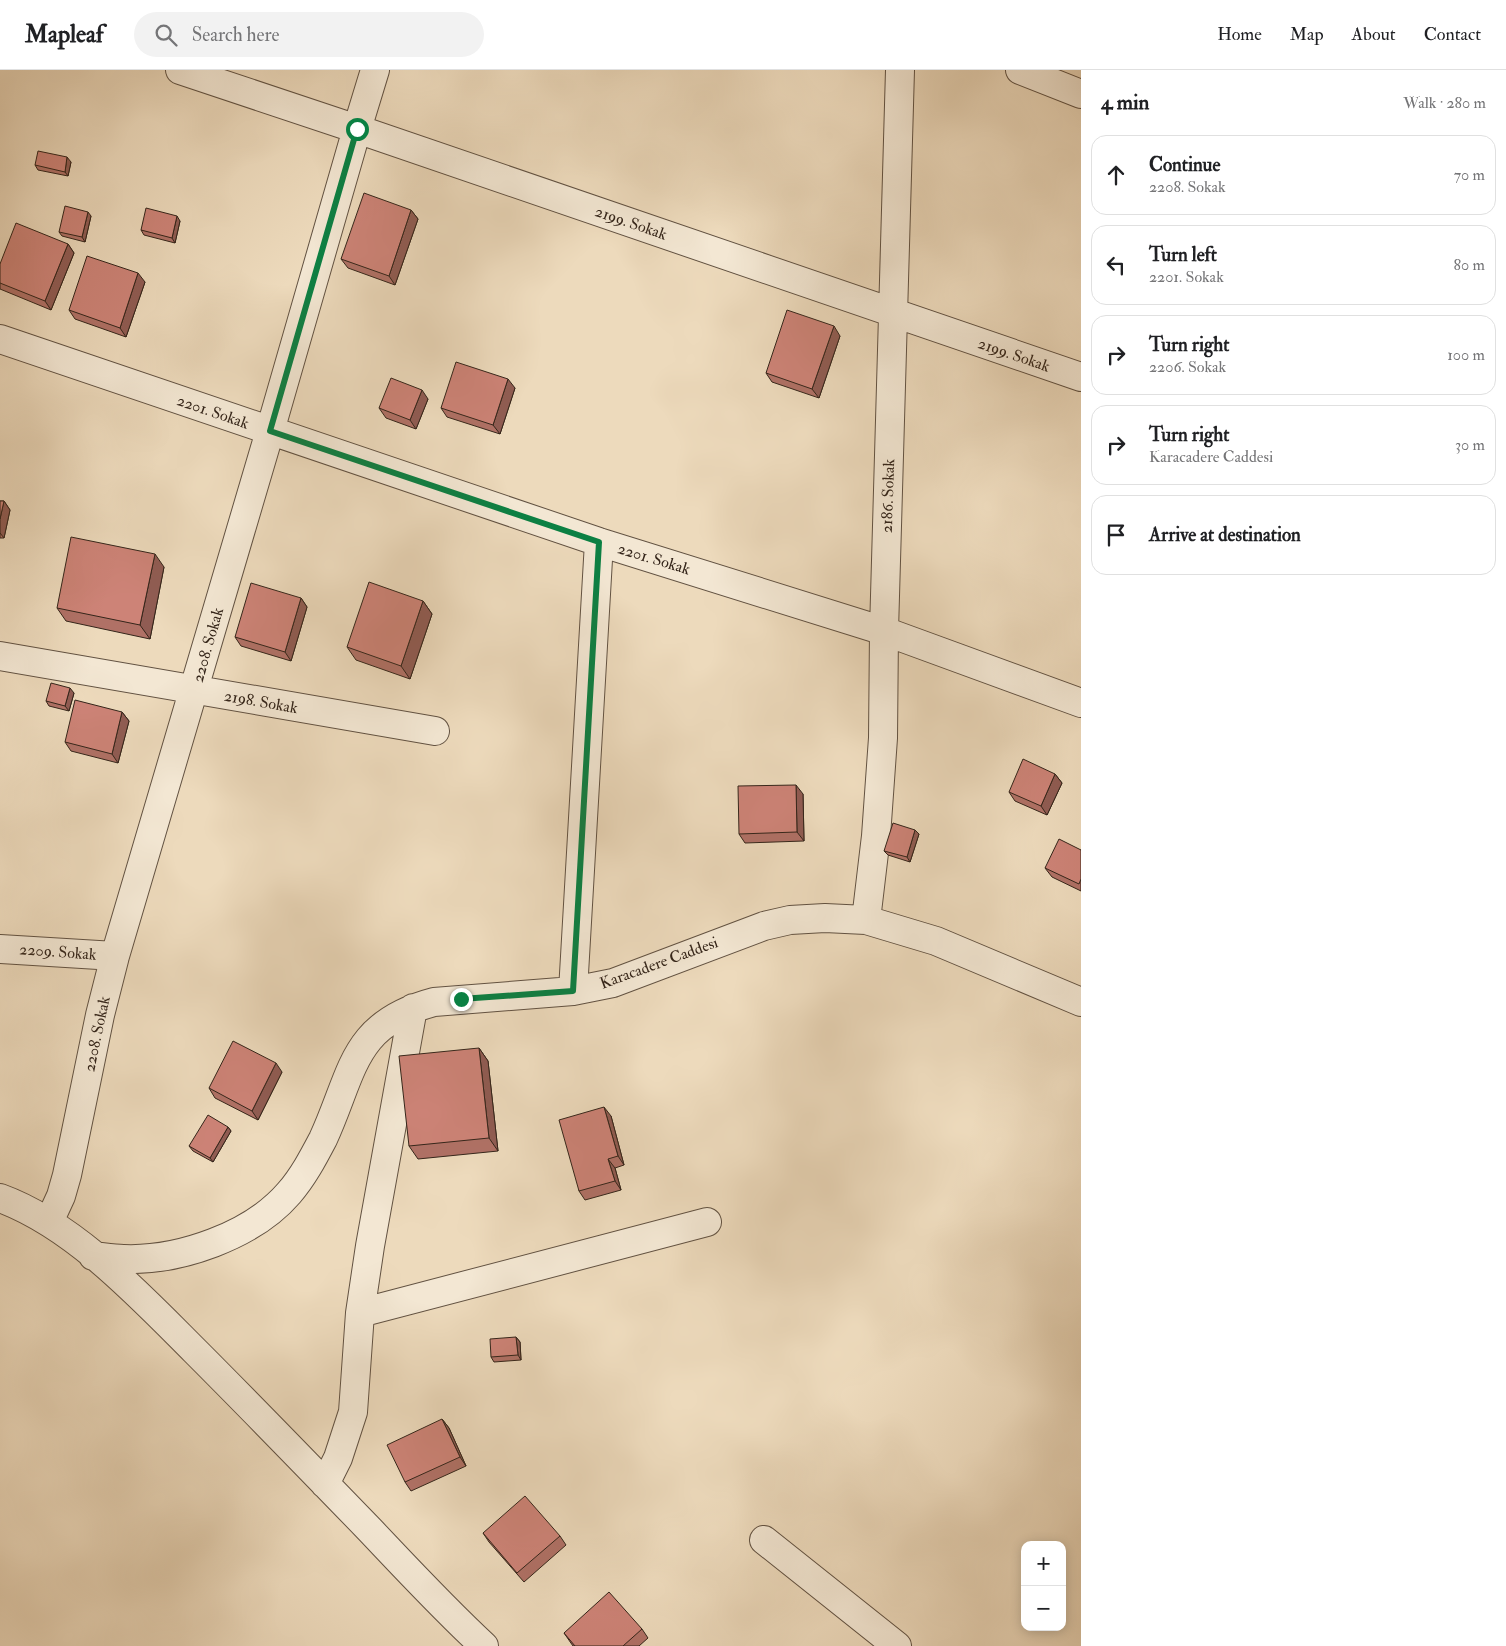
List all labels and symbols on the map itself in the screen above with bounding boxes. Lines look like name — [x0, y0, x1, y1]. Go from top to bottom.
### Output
route start — [346, 118, 369, 141]
street label: 2199. Sokak — [592, 201, 670, 245]
street label: 2199. Sokak — [975, 333, 1053, 377]
street label: 2201. Sokak — [174, 390, 252, 434]
street label: 2186. Sokak — [877, 458, 899, 533]
street label: 2201. Sokak — [615, 539, 693, 580]
street label: 2208. Sokak — [188, 605, 228, 685]
street label: 2198. Sokak — [223, 686, 300, 718]
street label: Karacadere Caddesi — [597, 932, 721, 994]
street label: 2209. Sokak — [19, 939, 98, 965]
route end — [450, 988, 473, 1011]
street label: 2208. Sokak — [79, 994, 115, 1074]

